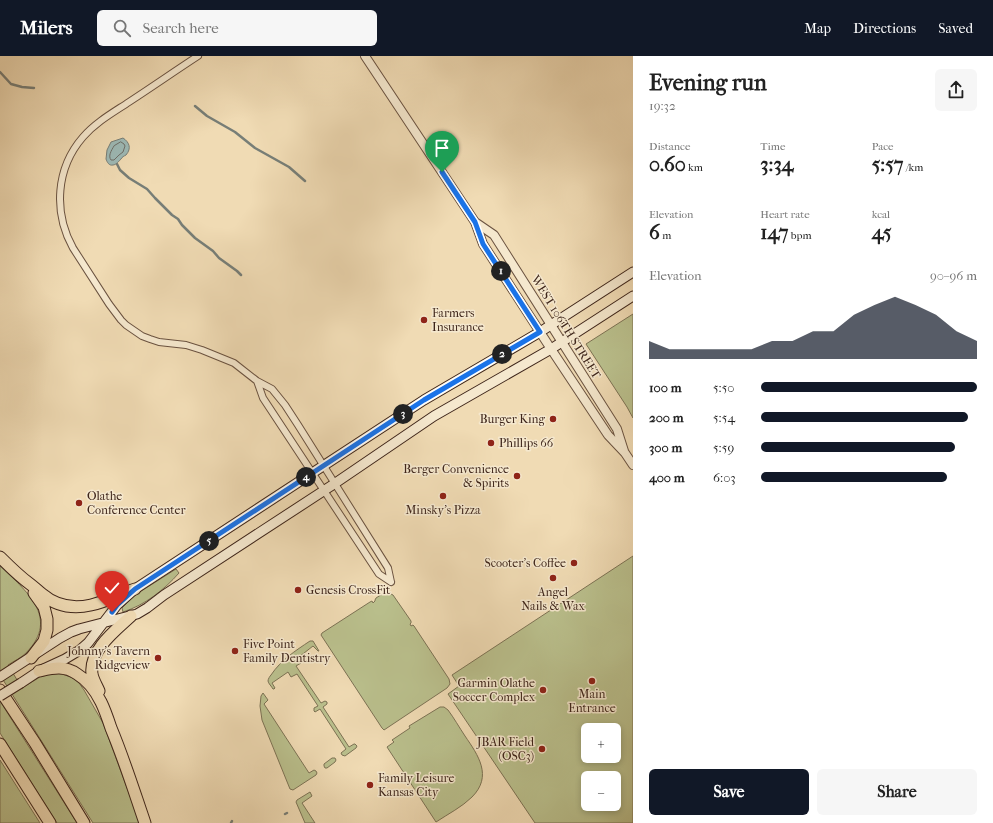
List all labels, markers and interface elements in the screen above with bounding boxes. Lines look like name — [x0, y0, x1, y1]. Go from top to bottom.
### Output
search box — [97, 10, 377, 46]
text: Milers — [20, 17, 73, 39]
icon: search — [111, 17, 133, 39]
text: Search here — [143, 19, 219, 37]
text: Map — [804, 20, 831, 37]
text: Directions — [853, 20, 916, 37]
text: Saved — [938, 20, 973, 37]
button: share — [935, 69, 977, 111]
text: Evening run — [649, 70, 767, 96]
text: 19:32 — [649, 98, 676, 113]
pin — [425, 131, 459, 172]
icon: arrive — [431, 137, 453, 159]
text: Distance — [649, 140, 690, 153]
text: Time — [760, 140, 785, 153]
text: Pace — [872, 140, 894, 153]
text: 0.60 — [649, 153, 686, 176]
text: 3:34 — [760, 153, 793, 176]
text: 5:57 — [872, 153, 903, 176]
text: km — [686, 161, 703, 174]
text: /km — [903, 161, 923, 174]
text: Elevation — [649, 208, 693, 221]
text: Heart rate — [760, 208, 810, 221]
text: kcal — [872, 208, 890, 221]
text: 6 — [649, 221, 660, 244]
text: 147 — [760, 221, 788, 244]
text: 45 — [872, 221, 892, 244]
text: m — [660, 229, 671, 242]
text: bpm — [788, 229, 812, 242]
pin: 1 — [491, 261, 511, 281]
text: 1 — [499, 264, 503, 277]
text: Elevation — [649, 268, 702, 283]
text: 90–96 m — [930, 268, 977, 283]
street label: WEST 106TH STREET — [528, 272, 604, 382]
place label: Farmers Insurance — [432, 306, 484, 334]
marker: Farmers Insurance — [419, 315, 429, 325]
pin: 2 — [492, 344, 512, 364]
text: 2 — [499, 347, 505, 360]
text: 100 m — [649, 380, 682, 395]
text: 5:50 — [713, 380, 735, 395]
pin: 3 — [393, 404, 413, 424]
text: 3 — [401, 407, 405, 420]
text: 200 m — [649, 410, 684, 425]
text: 5:54 — [713, 410, 735, 425]
place label: Burger King — [480, 412, 546, 426]
marker: Burger King — [548, 414, 558, 424]
place label: Phillips 66 — [499, 436, 554, 450]
marker: Phillips 66 — [486, 438, 496, 448]
text: 300 m — [649, 440, 682, 455]
text: 5:59 — [713, 440, 734, 455]
place label: Berger Convenience & Spirits — [403, 462, 510, 490]
pin: 4 — [296, 467, 316, 487]
text: 4 — [303, 470, 309, 483]
text: 400 m — [649, 470, 685, 485]
text: 6:03 — [713, 470, 736, 485]
marker: Berger Convenience & Spirits — [512, 471, 522, 481]
place label: Olathe Conference Center — [87, 489, 187, 517]
marker: Minsky's Pizza — [438, 491, 448, 501]
marker: Olathe Conference Center — [74, 498, 84, 508]
place label: Minsky's Pizza — [405, 503, 481, 517]
pin: 5 — [199, 531, 219, 551]
text: 5 — [207, 534, 211, 547]
place label: Scooter's Coffee — [484, 556, 566, 570]
marker: Scooter's Coffee — [569, 558, 579, 568]
pin — [95, 571, 129, 612]
marker: Angel Nails & Wax — [548, 573, 558, 583]
icon: check — [101, 577, 123, 599]
place label: Genesis CrossFit — [306, 583, 391, 597]
marker: Genesis CrossFit — [293, 585, 303, 595]
place label: Angel Nails & Wax — [521, 585, 585, 613]
place label: Five Point Family Dentistry — [243, 637, 331, 665]
place label: Johnny's Tavern Ridgeview — [66, 644, 151, 672]
marker: Five Point Family Dentistry — [230, 646, 240, 656]
marker: Johnny's Tavern Ridgeview — [153, 653, 163, 663]
place label: Garmin Olathe Soccer Complex — [453, 676, 536, 704]
marker: Main Entrance — [587, 676, 597, 686]
marker: Garmin Olathe Soccer Complex — [538, 685, 548, 695]
place label: Main Entrance — [568, 687, 616, 715]
map controls — [581, 723, 621, 811]
button: + — [581, 723, 621, 763]
place label: JBAR Field (OSC3) — [476, 735, 534, 763]
marker: JBAR Field (OSC3) — [537, 744, 547, 754]
button: Save — [649, 769, 809, 815]
button: Share — [817, 769, 977, 815]
place label: Family Leisure Kansas City — [378, 771, 455, 799]
button: − — [581, 771, 621, 811]
marker: Family Leisure Kansas City — [365, 780, 375, 790]

